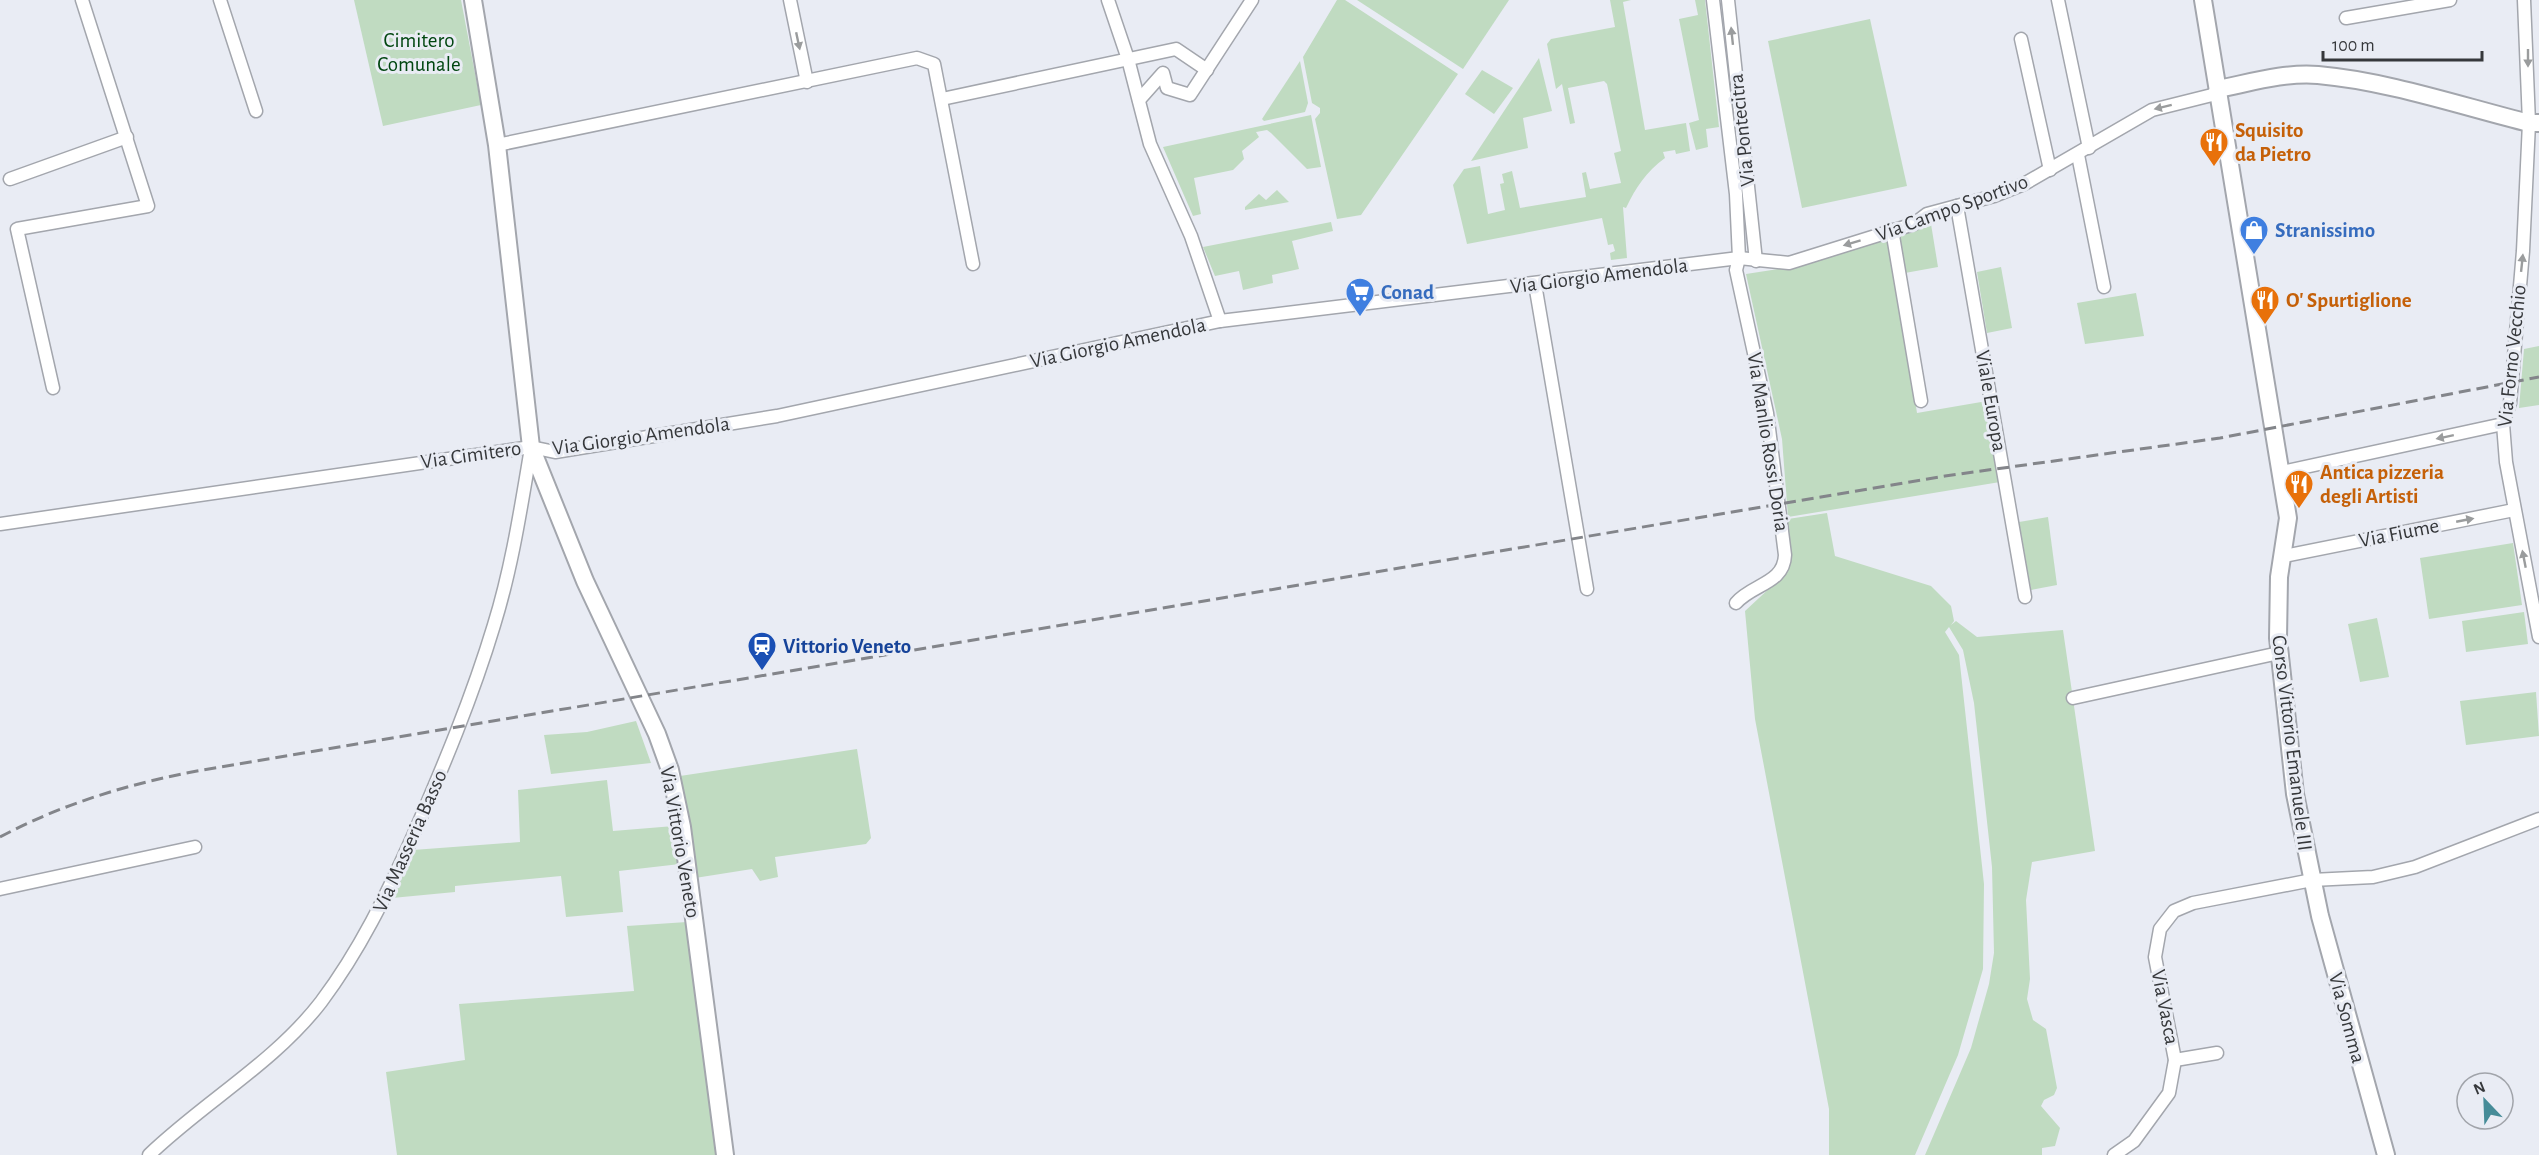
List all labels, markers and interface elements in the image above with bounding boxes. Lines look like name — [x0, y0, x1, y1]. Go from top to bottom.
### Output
scale bar — [2323, 24, 2482, 62]
one-way arrow — [1727, 26, 1737, 45]
park label: Cimitero Comunale — [377, 30, 461, 75]
one-way arrow — [794, 31, 804, 50]
text: 100 m — [2332, 37, 2375, 55]
one-way arrow — [2523, 49, 2533, 68]
street label: Via Pontecitra — [1726, 72, 1758, 187]
one-way arrow — [2154, 103, 2172, 113]
place label: Squisito da Pietro — [2235, 120, 2311, 165]
restaurant icon: Squisito da Pietro — [2198, 126, 2230, 168]
street label: Via Campo Sportivo — [1873, 171, 2031, 245]
shop icon: Stranissimo — [2238, 214, 2270, 256]
place label: Stranissimo — [2275, 220, 2375, 241]
one-way arrow — [1843, 239, 1861, 248]
one-way arrow — [2517, 253, 2527, 272]
street label: Via Giorgio Amendola — [1509, 255, 1689, 297]
supermarket icon: Conad — [1344, 276, 1376, 318]
place label: Conad — [1381, 282, 1434, 303]
restaurant icon: O' Spurtiglione — [2249, 284, 2281, 326]
street label: Via Forno Vecchio — [2494, 284, 2530, 428]
place label: O' Spurtiglione — [2286, 290, 2412, 311]
street label: Via Giorgio Amendola — [1028, 314, 1208, 372]
street label: Viale Europa — [1972, 349, 2010, 454]
street label: Via Manlio Rossi Doria — [1743, 351, 1793, 533]
street label: Via Giorgio Amendola — [551, 413, 731, 459]
one-way arrow — [2436, 432, 2455, 442]
street label: Via Cimitero — [419, 438, 523, 472]
place label: Antica pizzeria degli Artisti — [2320, 462, 2444, 507]
restaurant icon: Antica pizzeria degli Artisti — [2283, 468, 2315, 510]
street label: Via Fiume — [2357, 515, 2441, 551]
one-way arrow — [2455, 515, 2474, 524]
one-way arrow — [2519, 549, 2528, 568]
station icon: Vittorio Veneto — [746, 630, 778, 672]
street label: Corso Vittorio Emanuele III — [2268, 634, 2316, 852]
place label: Vittorio Veneto — [783, 636, 911, 657]
street label: Via Vittorio Veneto — [656, 764, 704, 920]
street label: Via Masseria Basso — [369, 767, 451, 915]
street label: Via Vasca — [2147, 968, 2183, 1047]
street label: Via Somma — [2325, 970, 2369, 1066]
north arrow — [2455, 1071, 2515, 1131]
text: N — [2471, 1079, 2488, 1098]

